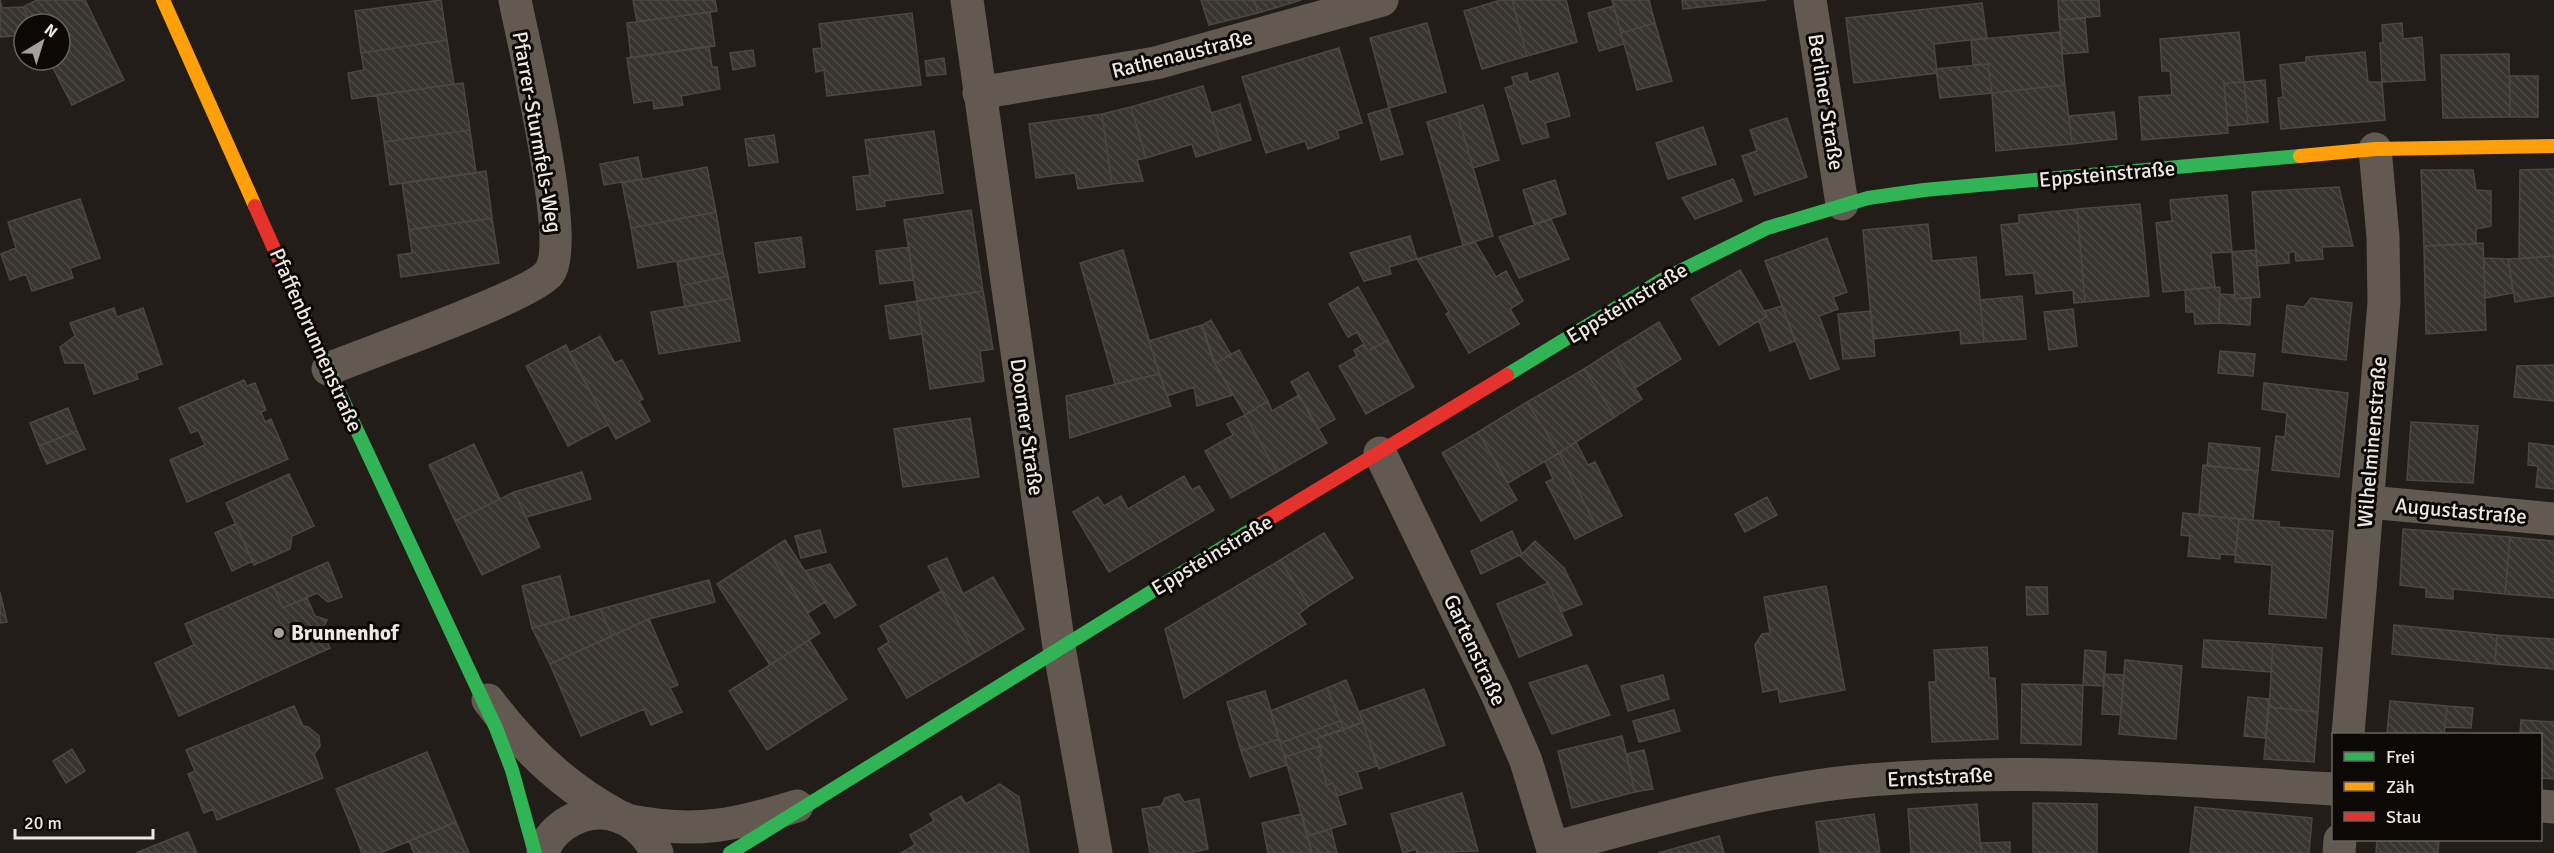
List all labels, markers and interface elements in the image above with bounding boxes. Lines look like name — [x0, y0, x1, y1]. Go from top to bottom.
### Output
north arrow — [12, 12, 72, 72]
text: N — [40, 20, 61, 42]
street label: Rathenaustraße — [1109, 24, 1255, 84]
street label: Pfarrer-Sturmfels-Weg — [506, 29, 568, 235]
street label: Berliner Straße — [1802, 32, 1850, 172]
street label: Eppsteinstraße — [2038, 155, 2176, 193]
street label: Pfaffenbrunnenstraße — [264, 244, 368, 436]
street label: Eppsteinstraße — [1562, 257, 1692, 349]
street label: Wilhelminenstraße — [2352, 355, 2392, 529]
street label: Doorner Straße — [1004, 357, 1050, 497]
street label: Augustastraße — [2394, 492, 2528, 530]
street label: Eppsteinstraße — [1147, 509, 1277, 601]
street label: Gartenstraße — [1438, 590, 1512, 710]
place label: Brunnenhof — [291, 620, 400, 646]
marker: Brunnenhof — [272, 626, 286, 640]
legend — [2332, 733, 2542, 841]
text: Frei — [2386, 746, 2415, 768]
street label: Ernststraße — [1886, 761, 1994, 793]
text: Zäh — [2386, 776, 2415, 798]
scale bar — [15, 802, 153, 840]
text: Stau — [2386, 806, 2421, 828]
text: 20 m — [24, 812, 62, 834]

